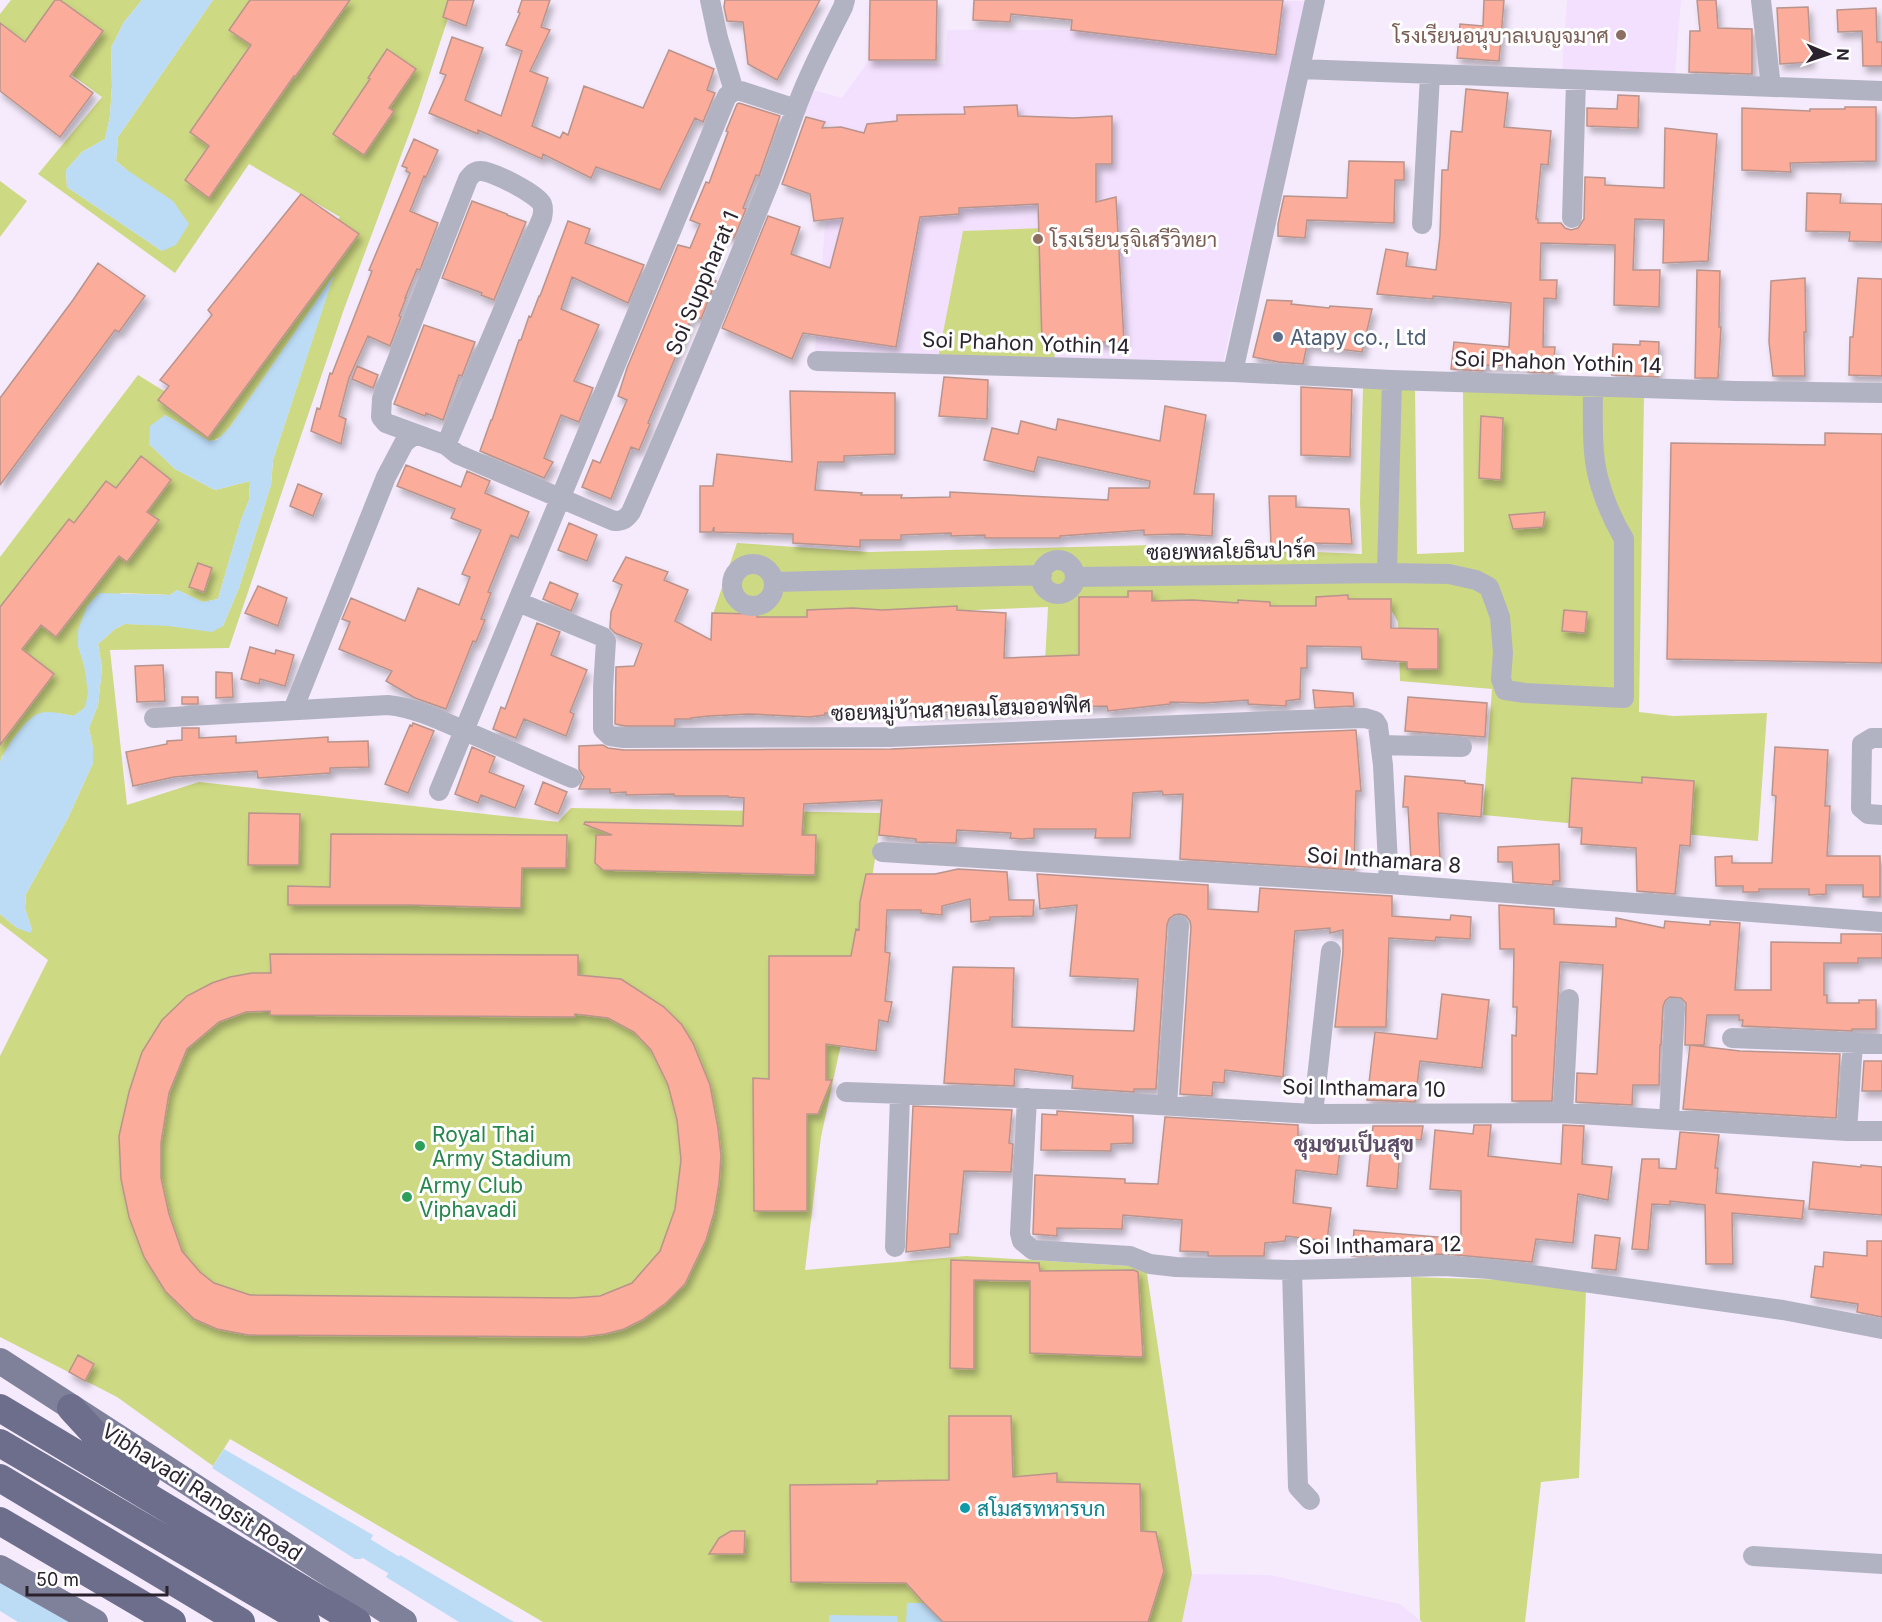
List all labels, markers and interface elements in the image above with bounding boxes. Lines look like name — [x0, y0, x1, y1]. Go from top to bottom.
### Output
place label: โรงเรียนอนุบาลเบญจมาศ — [1392, 23, 1609, 50]
north arrow — [1798, 24, 1858, 84]
marker: โรงเรียนอนุบาลเบญจมาศ — [1614, 28, 1628, 42]
text: N — [1833, 48, 1853, 61]
street label: Soi Suppharat 1 — [660, 207, 744, 359]
place label: โรงเรียนรุจิเสรีวิทยา — [1049, 227, 1217, 254]
marker: โรงเรียนรุจิเสรีวิทยา — [1031, 232, 1045, 246]
place label: Atapy co., Ltd — [1290, 325, 1427, 350]
street label: Soi Phahon Yothin 14 — [922, 327, 1130, 359]
marker: Atapy co., Ltd — [1271, 330, 1285, 344]
street label: Soi Phahon Yothin 14 — [1454, 346, 1662, 378]
street label: ซอยพหลโยธินปาร์ค — [1146, 536, 1316, 565]
street label: ซอยหมู่บ้านสายลมโฮมออฟฟิศ — [830, 692, 1092, 729]
street label: Soi Inthamara 8 — [1306, 842, 1462, 878]
street label: Soi Inthamara 10 — [1282, 1074, 1446, 1102]
place label: Royal Thai Army Stadium — [432, 1122, 572, 1171]
district label: ชุมชนเป็นสุข — [1294, 1129, 1414, 1160]
marker: Royal Thai Army Stadium — [413, 1139, 427, 1153]
place label: Army Club Viphavadi — [419, 1173, 523, 1222]
marker: Army Club Viphavadi — [400, 1190, 414, 1204]
street label: Soi Inthamara 12 — [1298, 1231, 1462, 1259]
street label: Vibhavadi Rangsit Road — [97, 1418, 307, 1566]
place label: สโมสรทหารบก — [977, 1496, 1106, 1521]
marker: สโมสรทหารบก — [958, 1501, 972, 1515]
scale bar — [27, 1559, 166, 1597]
text: 50 m — [36, 1569, 79, 1590]

